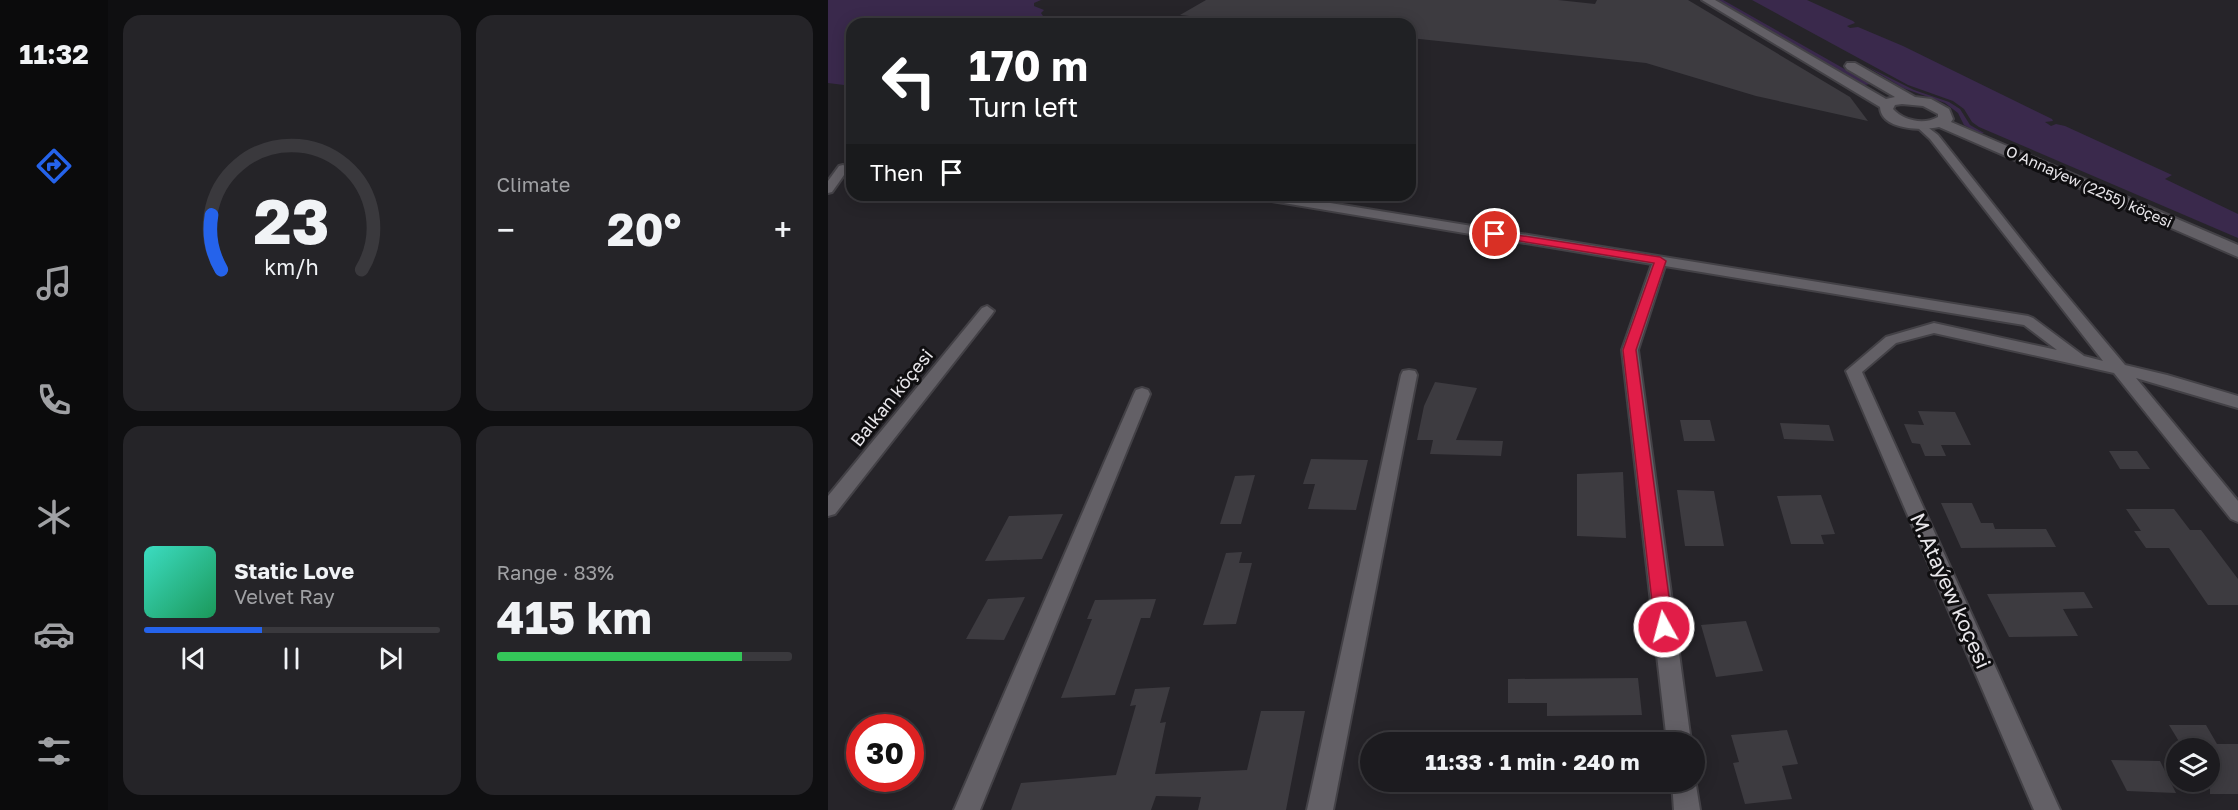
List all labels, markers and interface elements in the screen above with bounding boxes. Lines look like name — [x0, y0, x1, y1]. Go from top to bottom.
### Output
text: 11:32 — [19, 38, 89, 70]
text: 170 m — [969, 40, 1088, 90]
icon: left — [870, 42, 948, 120]
text: Turn left — [969, 91, 1078, 123]
street label: O Annaýew (2255) köçesi — [2004, 141, 2175, 231]
icon: directions — [33, 145, 75, 187]
icon: arrive — [935, 156, 968, 189]
text: Then — [870, 159, 923, 186]
text: Climate — [497, 172, 570, 196]
text: 23 — [254, 183, 330, 258]
text: 20° — [607, 202, 681, 256]
pin — [1469, 208, 1520, 259]
text: − — [497, 210, 515, 249]
text: + — [774, 210, 792, 249]
icon: arrive — [1478, 217, 1511, 250]
text: km/h — [264, 254, 319, 280]
icon: music — [33, 262, 75, 304]
street label: Balkan köçesi — [845, 344, 937, 451]
icon: phone — [33, 379, 75, 421]
icon: climate — [33, 496, 75, 538]
street label: M.Ataýew koçesi — [1905, 509, 1997, 672]
text: Static Love — [234, 557, 354, 584]
text: Range · 83% — [497, 560, 614, 584]
text: Velvet Ray — [234, 584, 335, 608]
text: 415 km — [497, 590, 652, 644]
position arrow — [1632, 595, 1696, 659]
icon: car — [33, 613, 75, 655]
icon: previous — [177, 642, 210, 675]
icon: pause — [275, 642, 308, 675]
icon: next — [374, 642, 407, 675]
speed limit sign: 30 — [846, 714, 924, 792]
icon: filters — [33, 730, 75, 772]
map controls — [2166, 738, 2220, 792]
button: layers — [2166, 738, 2220, 792]
text: 11:33 · 1 min · 240 m — [1425, 748, 1640, 775]

